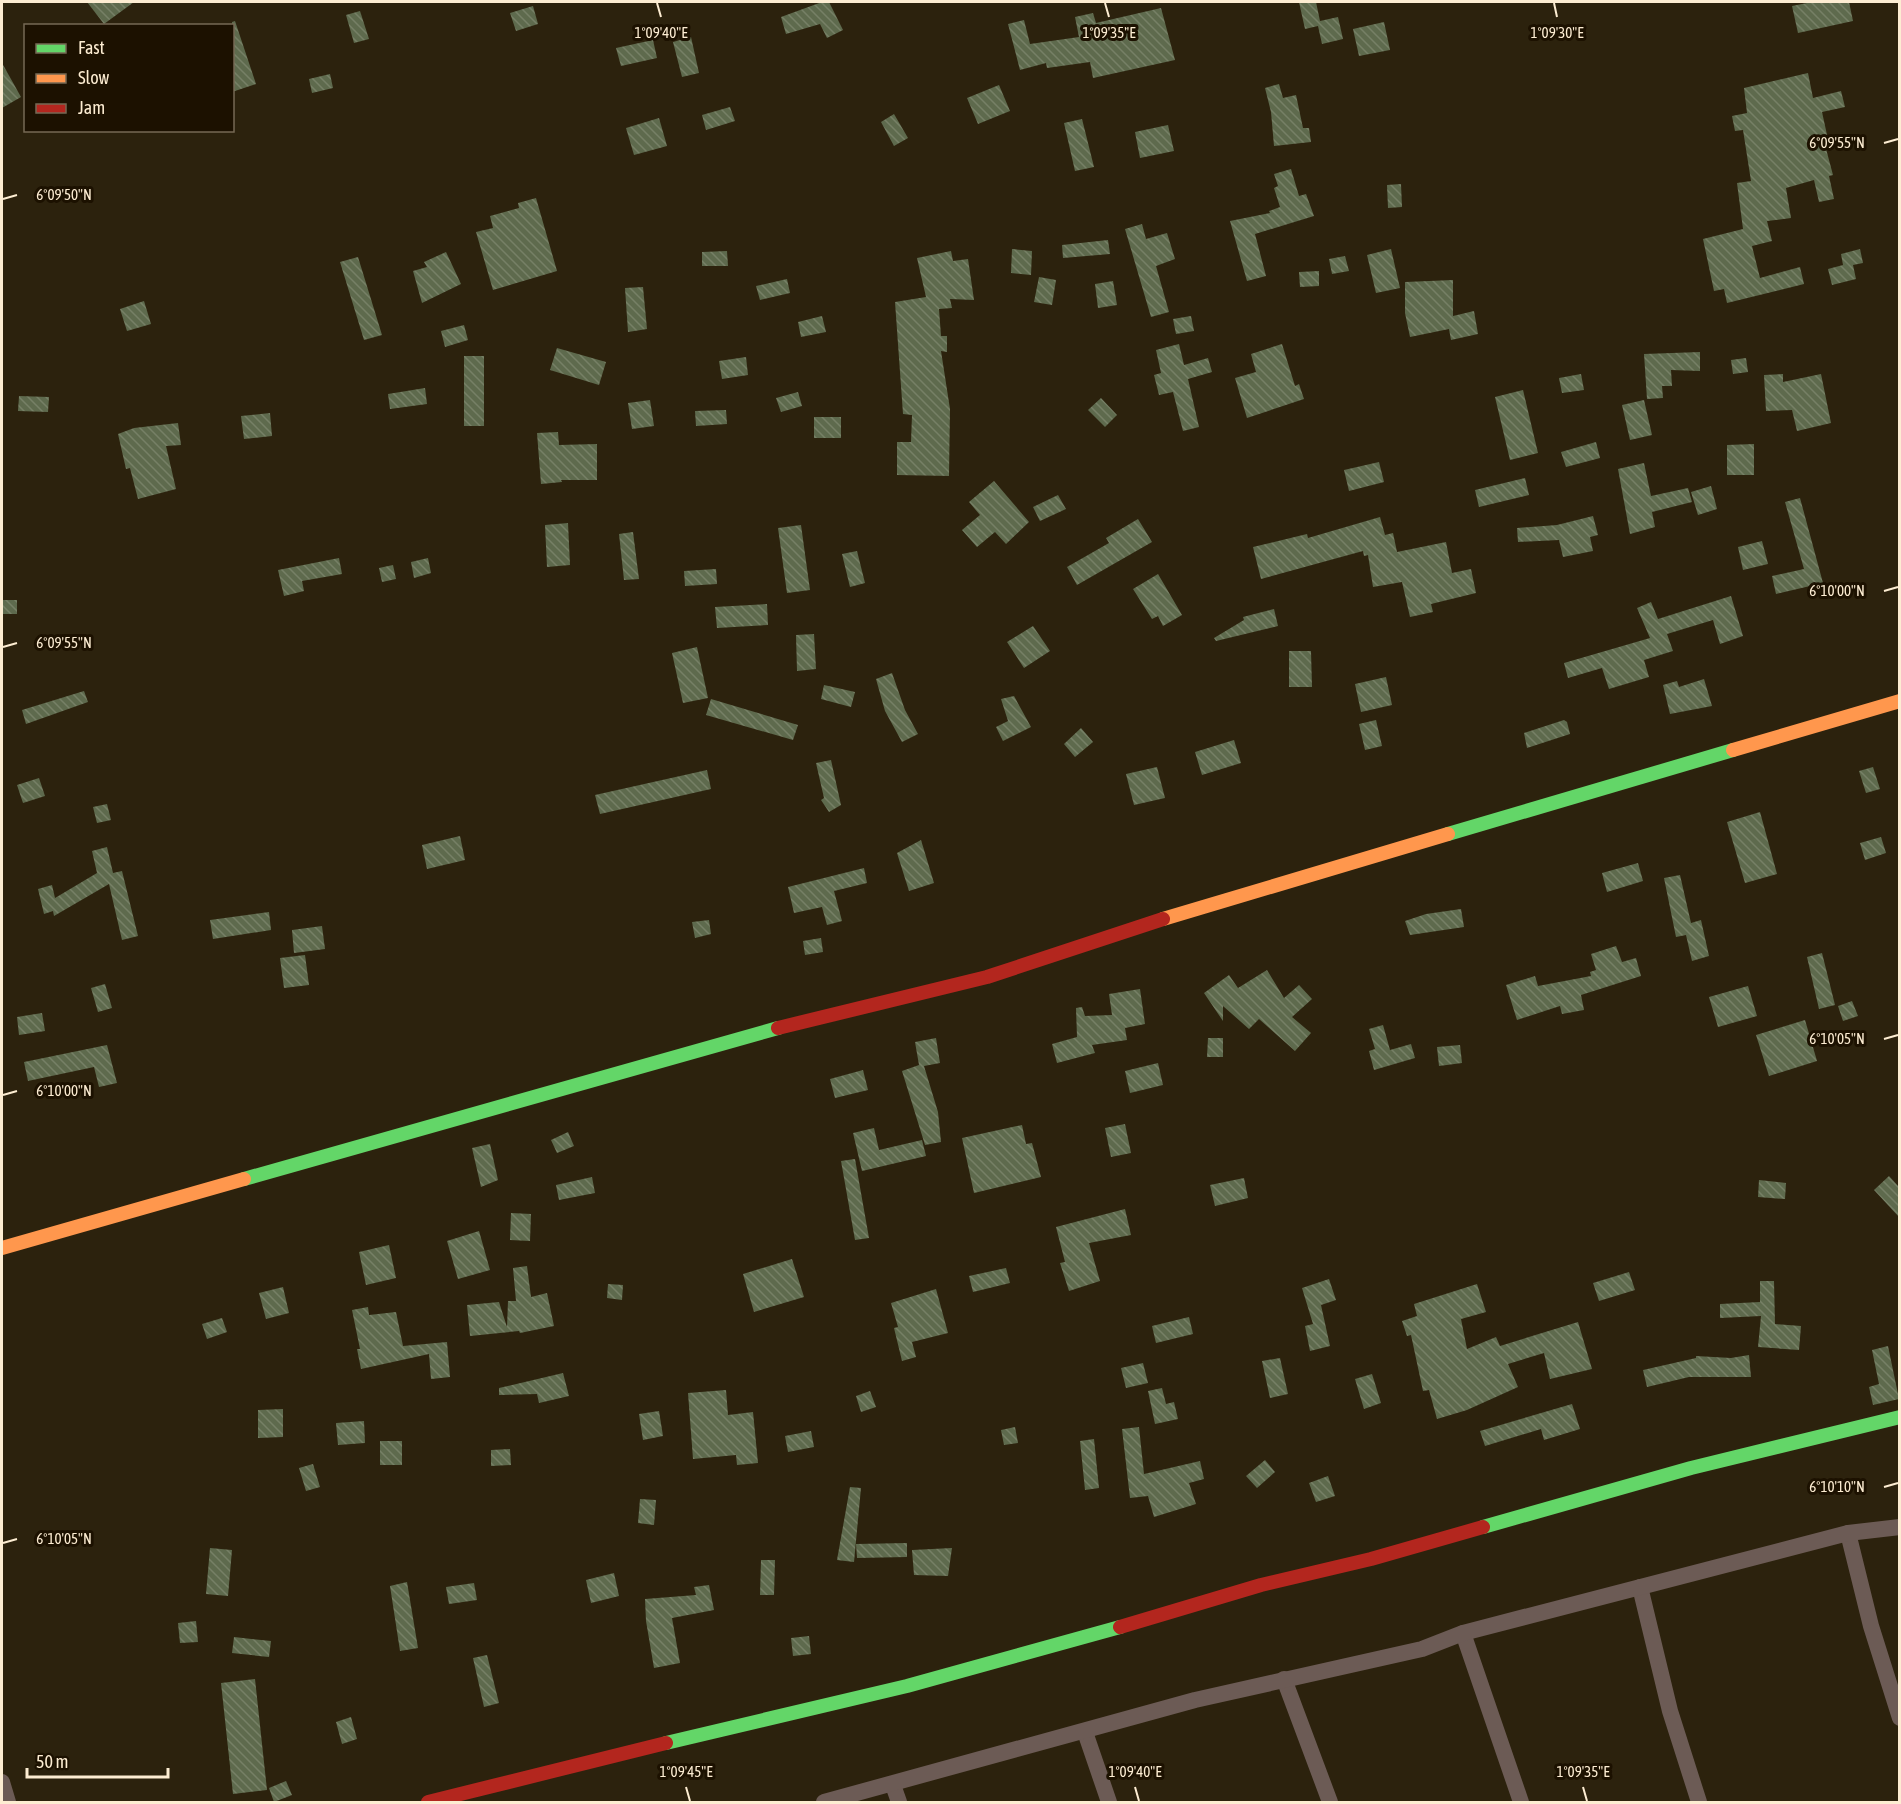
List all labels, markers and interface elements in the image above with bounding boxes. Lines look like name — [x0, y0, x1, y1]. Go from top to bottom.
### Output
legend — [24, 24, 234, 132]
text: 1°09'40"E — [634, 24, 688, 41]
text: 1°09'35"E — [1082, 24, 1136, 41]
text: 1°09'30"E — [1530, 24, 1584, 41]
text: Fast — [78, 37, 105, 58]
text: Slow — [78, 67, 109, 88]
text: Jam — [78, 97, 105, 118]
text: 6°09'55"N — [1809, 134, 1865, 151]
text: 6°09'50"N — [36, 186, 92, 203]
text: 6°10'00"N — [1809, 582, 1865, 599]
text: 6°09'55"N — [36, 634, 92, 651]
text: 6°10'05"N — [1809, 1030, 1865, 1047]
text: 6°10'00"N — [36, 1082, 92, 1099]
text: 6°10'10"N — [1809, 1478, 1865, 1495]
text: 6°10'05"N — [36, 1530, 92, 1547]
scale bar — [27, 1741, 168, 1779]
text: 50 m — [36, 1751, 68, 1772]
text: 1°09'45"E — [659, 1763, 713, 1780]
text: 1°09'40"E — [1108, 1763, 1162, 1780]
text: 1°09'35"E — [1556, 1763, 1610, 1780]

